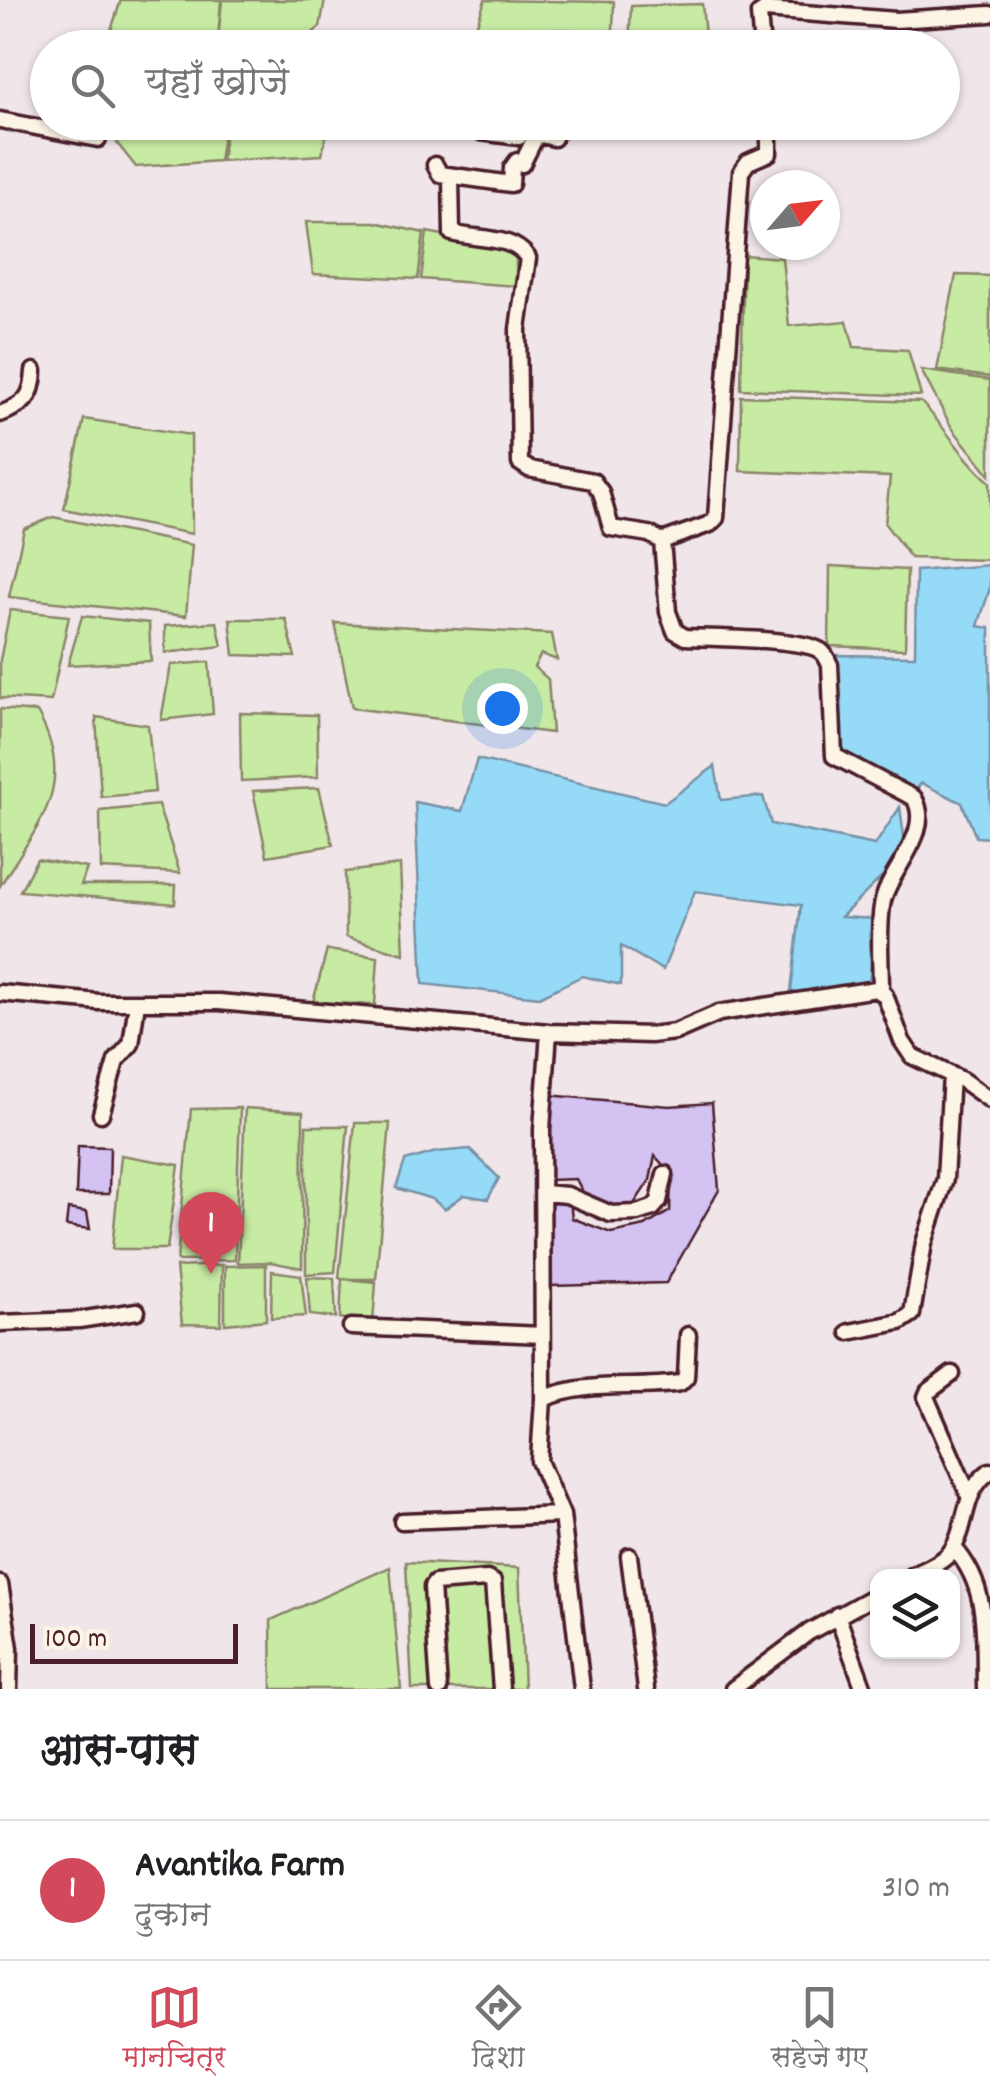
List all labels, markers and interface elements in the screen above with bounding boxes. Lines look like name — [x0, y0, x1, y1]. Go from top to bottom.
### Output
search box — [30, 30, 960, 140]
icon: search — [65, 58, 120, 113]
text: यहाँ खोजें — [145, 58, 289, 113]
north arrow — [750, 170, 840, 260]
your location — [477, 683, 528, 734]
pin: 1 — [178, 1192, 244, 1274]
map controls — [870, 1569, 960, 1659]
button: layers — [870, 1569, 960, 1659]
scale bar — [30, 1619, 238, 1664]
text: 100 m — [45, 1621, 107, 1661]
text: आस-पास — [40, 1724, 197, 1784]
text: Avantika Farm — [135, 1840, 345, 1895]
text: 1 — [69, 1867, 76, 1913]
text: 310 m — [882, 1867, 950, 1913]
text: दुकान — [135, 1895, 210, 1941]
tab: मानचित्र — [123, 1980, 226, 2080]
tab: दिशा — [471, 1980, 526, 2080]
tab: सहेजे गए — [771, 1980, 867, 2080]

